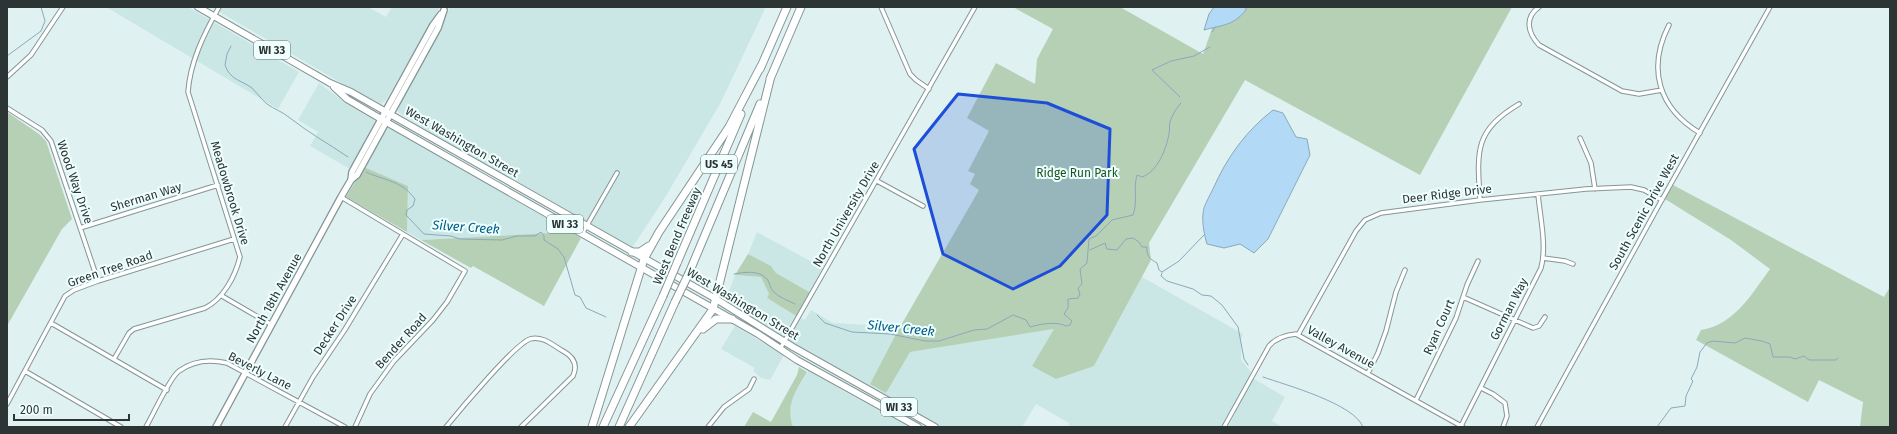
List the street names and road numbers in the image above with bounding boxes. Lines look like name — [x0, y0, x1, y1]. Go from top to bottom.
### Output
road number: WI 33 — [254, 41, 290, 59]
street label: West Washington Street — [403, 104, 522, 181]
street label: Wood Way Drive — [54, 138, 96, 226]
street label: Meadowbrook Drive — [208, 139, 252, 247]
street label: South Scenic Drive West — [1606, 151, 1682, 272]
road number: US 45 — [701, 155, 737, 173]
street label: North University Drive — [810, 159, 882, 269]
street label: Sherman Way — [109, 180, 183, 214]
street label: Deer Ridge Drive — [1401, 182, 1493, 206]
street label: West Bend Freeway — [650, 185, 704, 287]
road number: WI 33 — [547, 215, 583, 233]
street label: Green Tree Road — [66, 248, 154, 290]
street label: North 18th Avenue — [244, 251, 304, 345]
street label: West Washington Street — [684, 265, 802, 343]
street label: Gorman Way — [1487, 275, 1531, 342]
street label: Decker Drive — [310, 292, 360, 358]
street label: Ryan Court — [1421, 297, 1458, 357]
street label: Bender Road — [372, 310, 430, 372]
street label: Valley Avenue — [1305, 323, 1377, 371]
street label: Beverly Lane — [226, 349, 294, 393]
road number: WI 33 — [881, 398, 917, 416]

